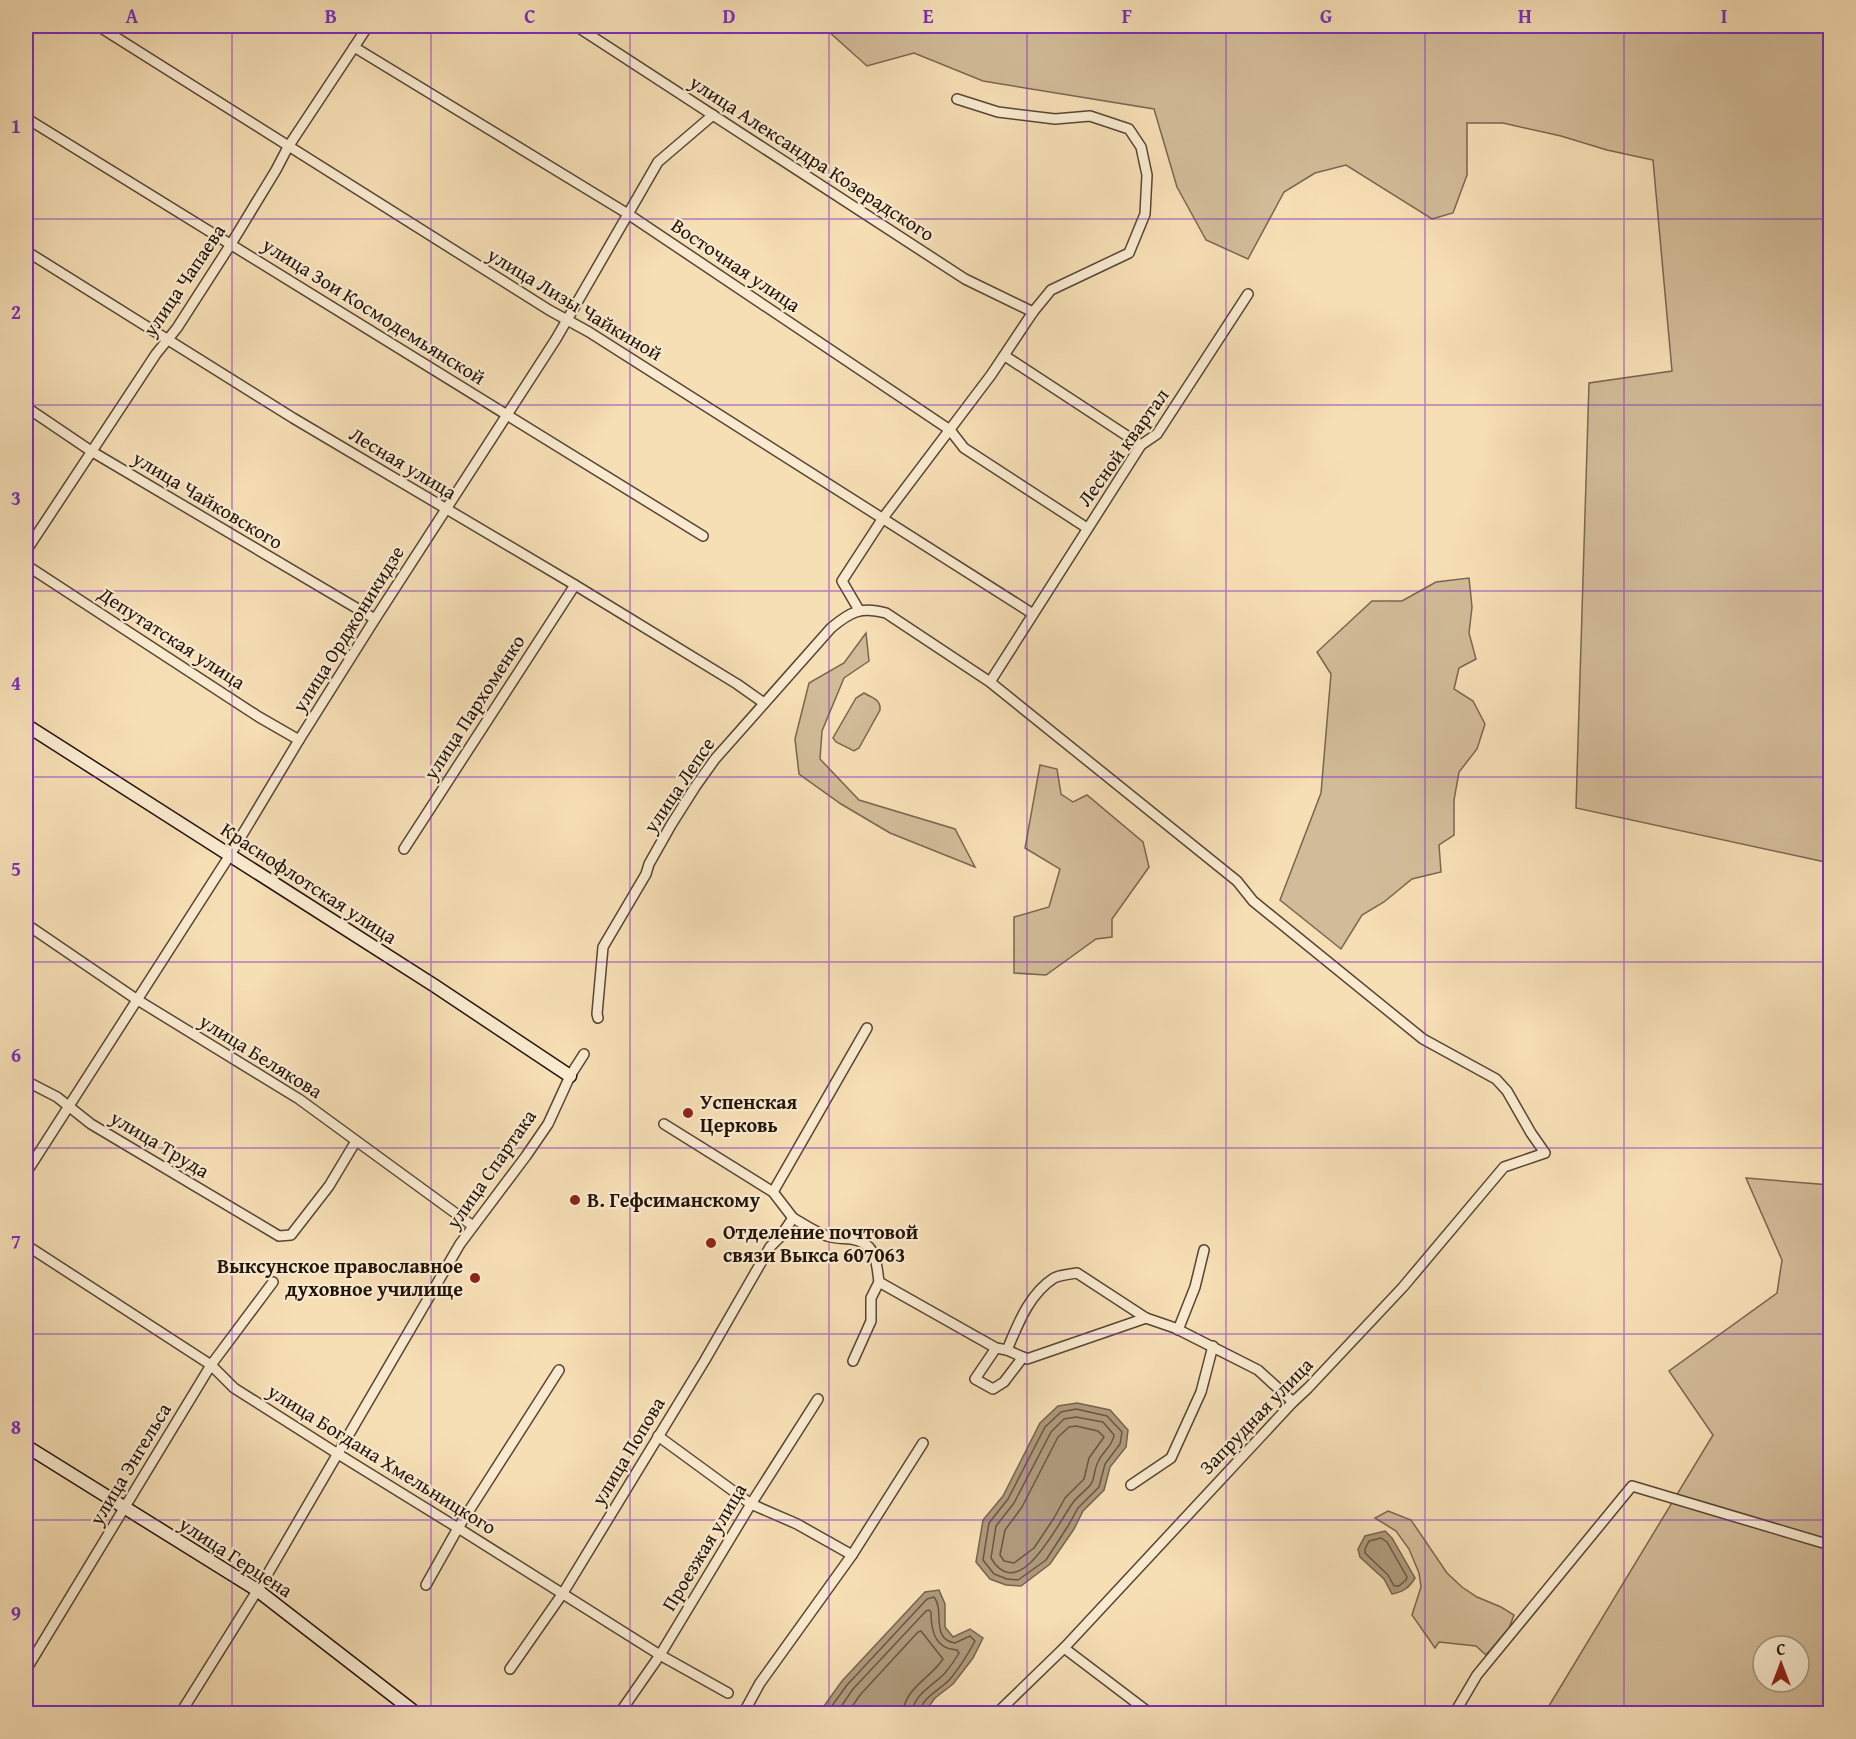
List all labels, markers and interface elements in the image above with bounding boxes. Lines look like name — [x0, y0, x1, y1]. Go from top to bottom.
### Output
text: A — [126, 1, 139, 30]
text: B — [325, 1, 337, 30]
text: C — [524, 1, 536, 30]
text: D — [722, 1, 736, 30]
text: E — [923, 1, 934, 30]
text: F — [1122, 1, 1132, 30]
text: G — [1320, 1, 1332, 30]
text: H — [1518, 1, 1532, 30]
text: I — [1721, 1, 1727, 30]
street label: улица Александра Козерадского — [683, 67, 940, 248]
text: 1 — [11, 111, 21, 140]
street label: Восточная улица — [666, 210, 807, 319]
street label: улица Чапаева — [135, 217, 232, 342]
street label: улица Зои Космодемьянской — [256, 229, 492, 391]
street label: улица Лизы Чайкиной — [481, 239, 668, 367]
text: 2 — [11, 297, 21, 326]
street label: Лесной квартал — [1070, 382, 1175, 512]
street label: Лесная улица — [344, 419, 463, 506]
street label: улица Чайковского — [127, 443, 289, 556]
text: 3 — [11, 483, 21, 512]
street label: улица Орджоникидзе — [284, 540, 411, 719]
street label: Депутатская улица — [92, 579, 252, 696]
street label: улица Пархоменко — [415, 628, 531, 786]
text: 4 — [11, 668, 21, 697]
street label: улица Лепсе — [635, 731, 721, 839]
street label: Краснофлотская улица — [215, 815, 404, 951]
text: 5 — [11, 854, 21, 883]
street label: улица Белякова — [193, 1006, 329, 1105]
text: 6 — [11, 1040, 21, 1069]
place label: Успенская Церковь — [700, 1087, 798, 1139]
street label: улица Труда — [104, 1102, 216, 1185]
street label: улица Спартака — [438, 1103, 543, 1235]
marker: Успенская Церковь — [681, 1106, 695, 1120]
place label: В. Гефсиманскому — [587, 1185, 760, 1214]
marker: В. Гефсиманскому — [568, 1193, 582, 1207]
place label: Отделение почтовой связи Выкса 607063 — [723, 1217, 919, 1269]
text: 7 — [11, 1226, 21, 1255]
marker: Отделение почтовой связи Выкса 607063 — [704, 1236, 718, 1250]
place label: Выксунское православное духовное училище — [217, 1251, 463, 1303]
marker: Выксунское православное духовное училище — [468, 1271, 482, 1285]
street label: Запрудная улица — [1192, 1350, 1319, 1481]
street label: улица Богдана Хмельницкого — [261, 1376, 502, 1541]
street label: улица Попова — [583, 1390, 672, 1511]
street label: улица Энгельса — [81, 1397, 178, 1531]
text: 8 — [11, 1412, 21, 1441]
street label: Проезжая улица — [654, 1477, 753, 1616]
street label: улица Герцена — [173, 1508, 299, 1604]
text: 9 — [11, 1598, 21, 1627]
north arrow — [1751, 1634, 1811, 1694]
text: С — [1776, 1637, 1786, 1661]

